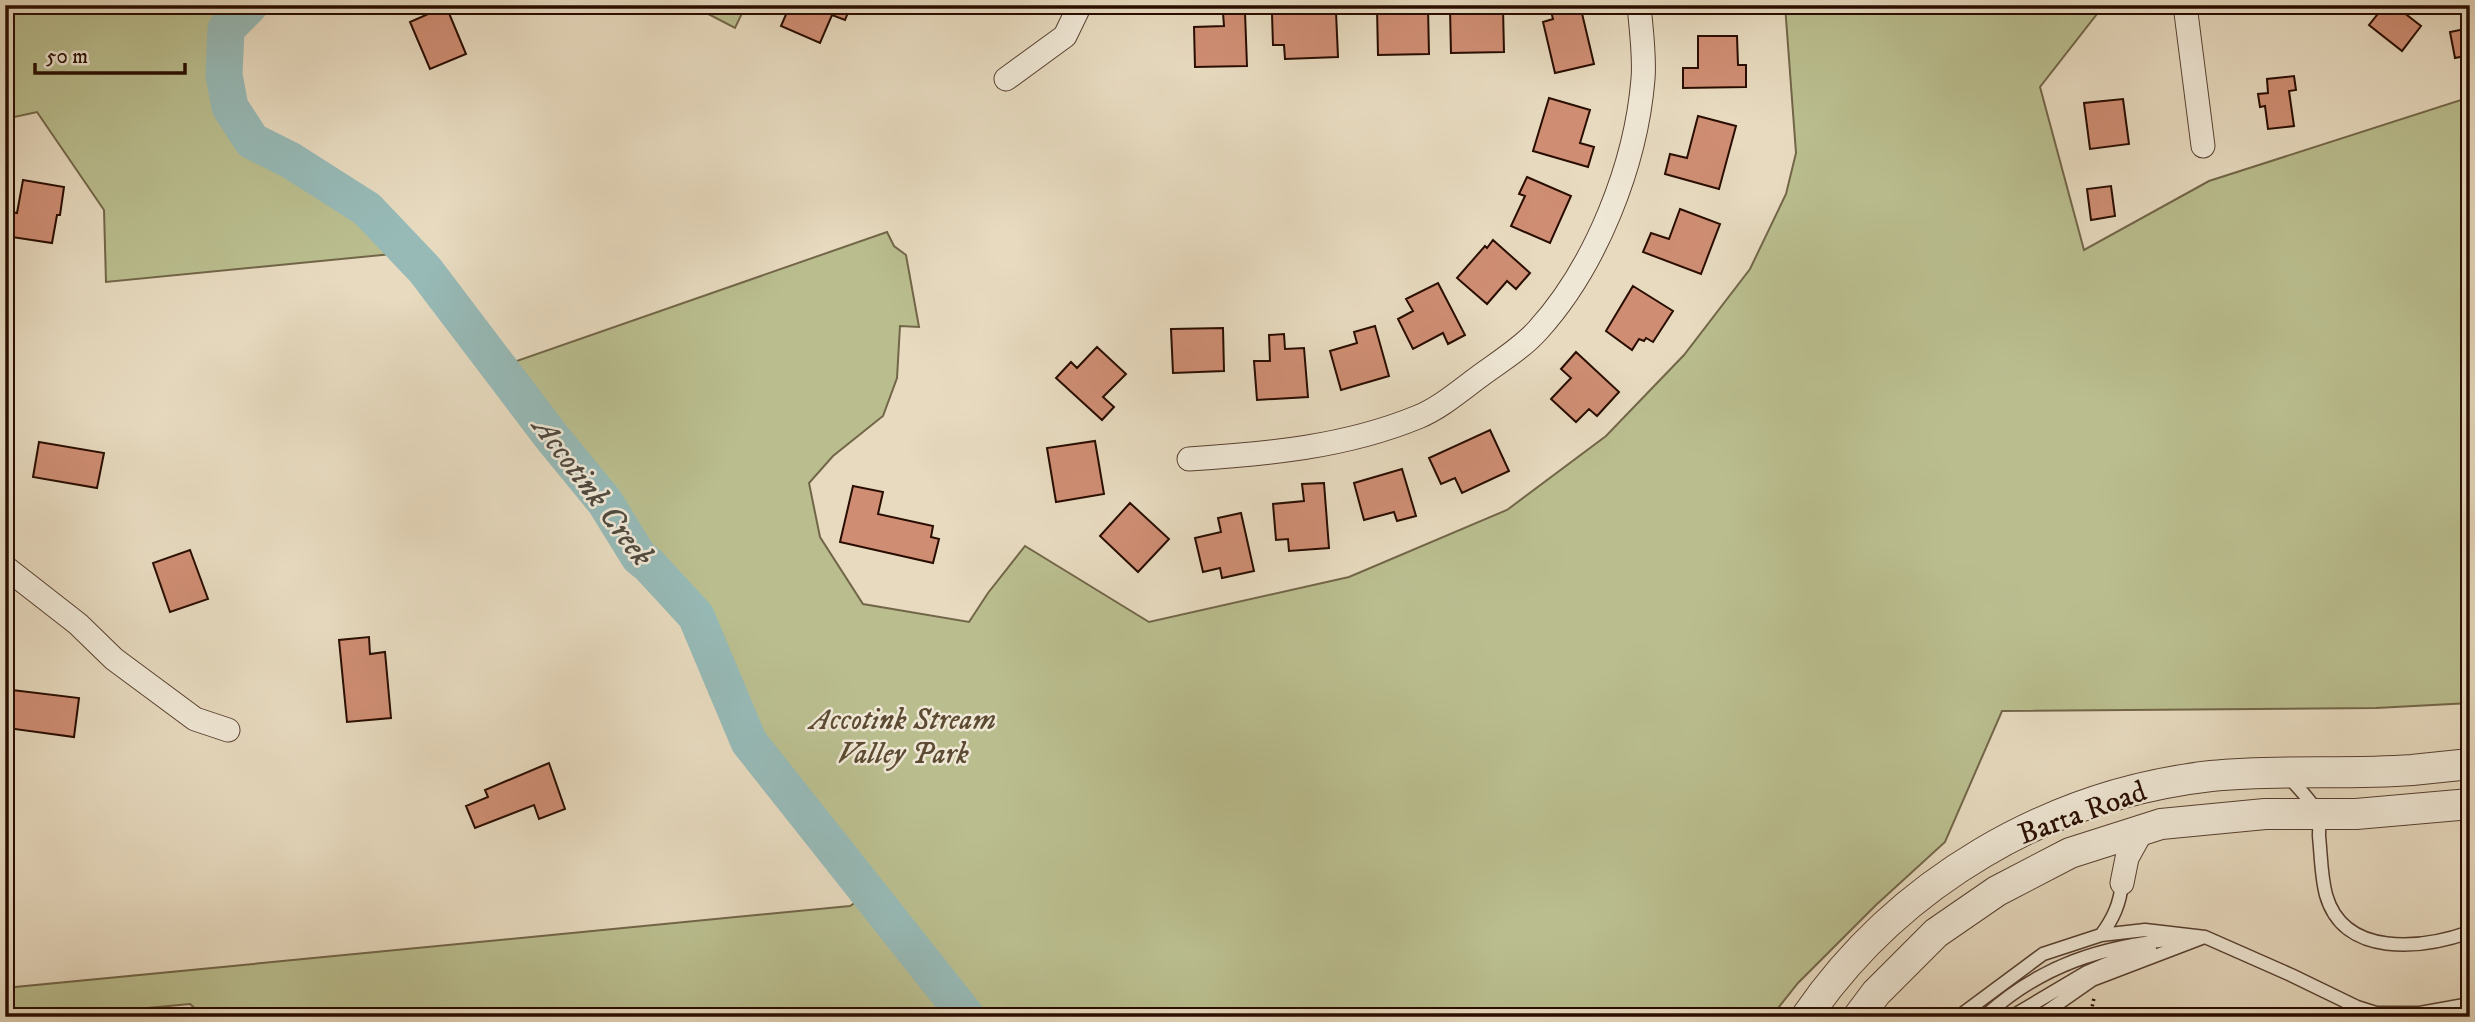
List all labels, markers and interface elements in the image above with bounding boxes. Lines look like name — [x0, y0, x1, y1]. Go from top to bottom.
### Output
scale bar — [35, 32, 186, 76]
text: 50 m — [46, 44, 88, 70]
water label: Accotink Creek — [521, 407, 662, 575]
park label: Accotink Stream Valley Park — [807, 702, 996, 773]
street label: Barta Road — [2013, 773, 2152, 854]

